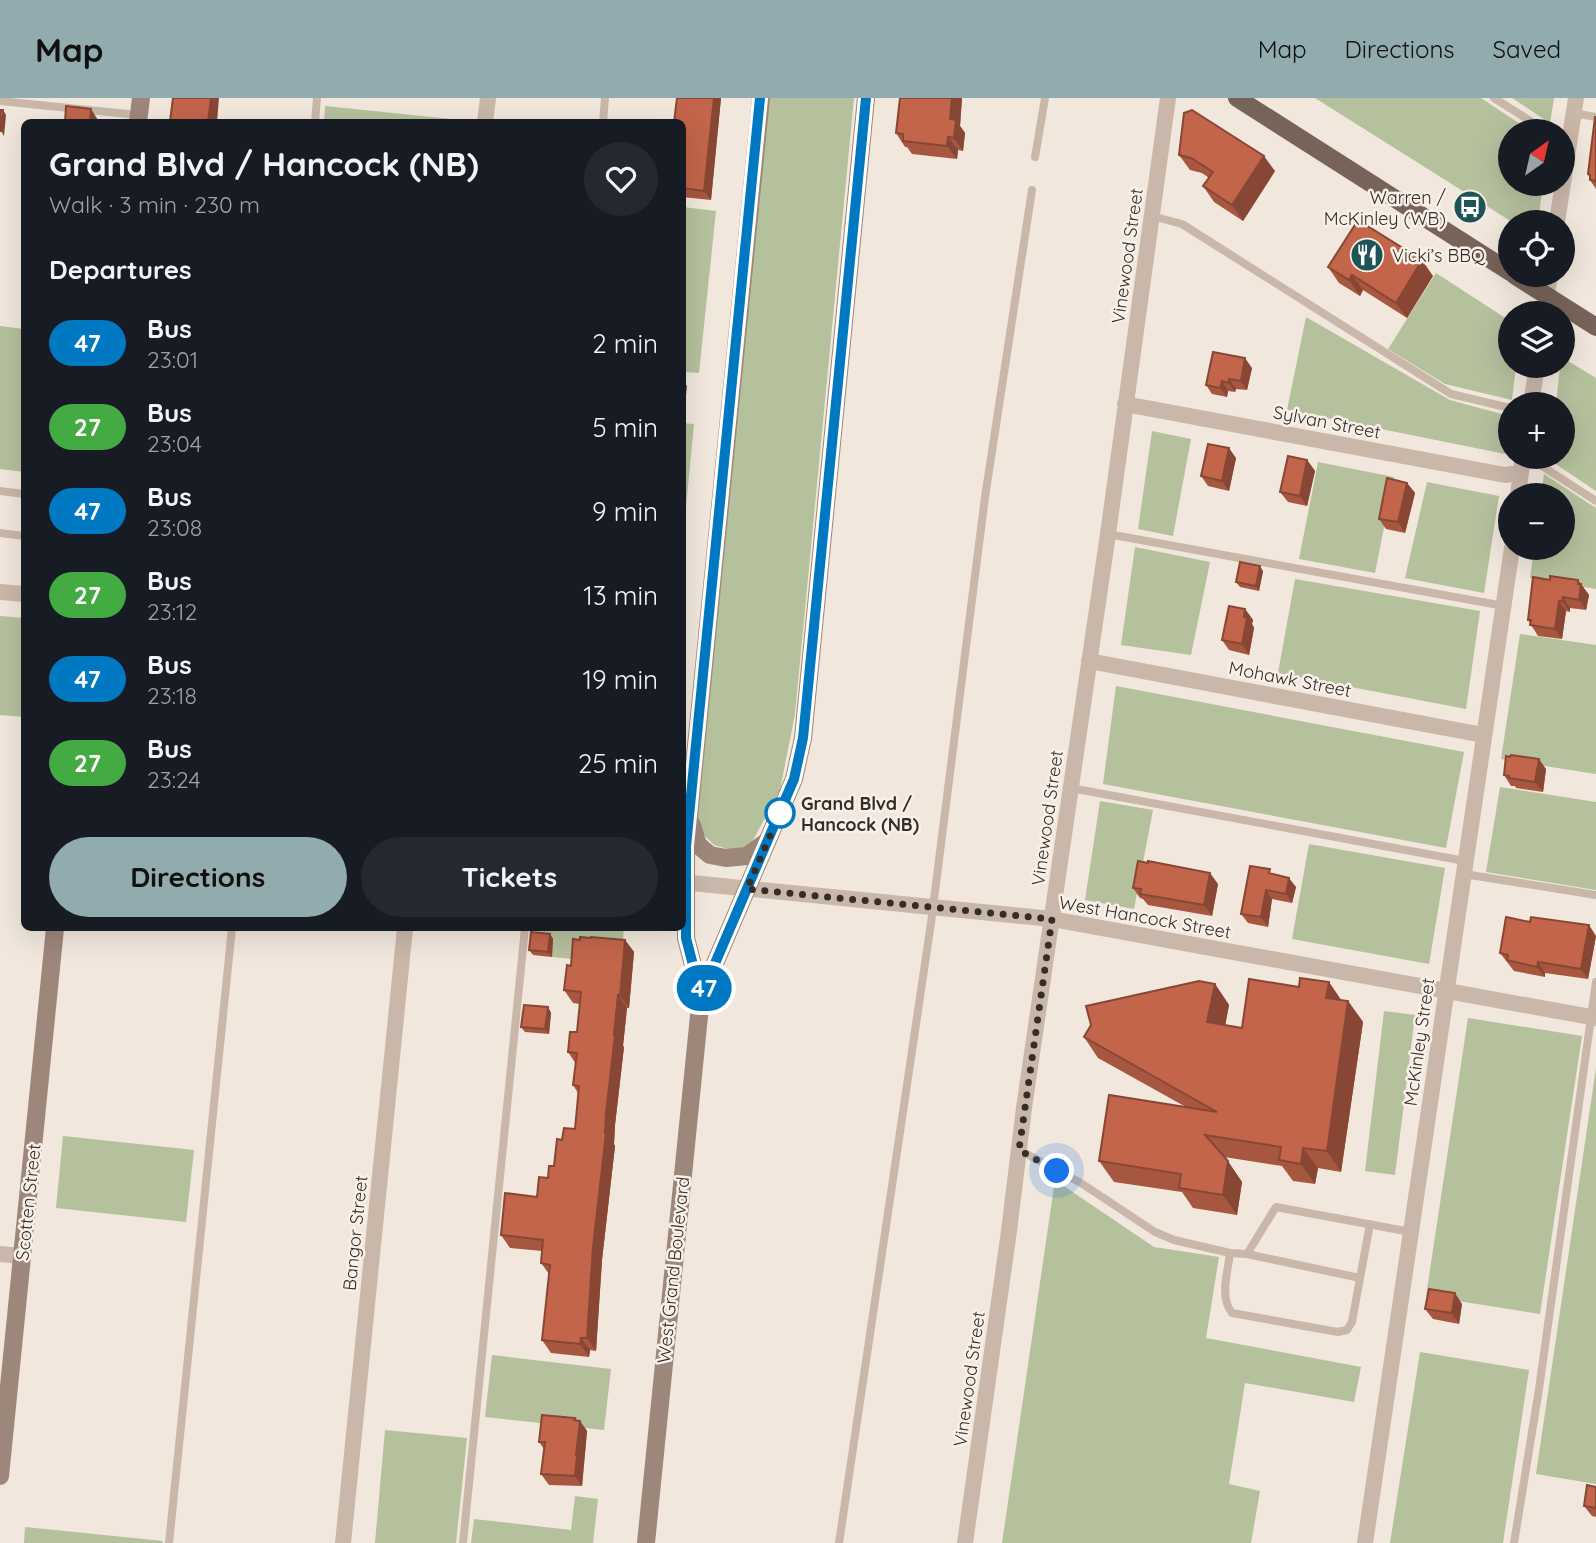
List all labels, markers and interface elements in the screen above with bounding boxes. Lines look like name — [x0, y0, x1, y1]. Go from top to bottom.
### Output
text: Map — [35, 29, 103, 70]
text: Map — [1258, 34, 1307, 64]
text: Directions — [1345, 34, 1455, 64]
text: Saved — [1493, 34, 1561, 64]
north arrow — [1498, 119, 1575, 196]
map controls — [1498, 119, 1575, 560]
button: heart — [584, 142, 658, 216]
text: Grand Blvd / Hancock (NB) — [49, 143, 479, 184]
place label: Warren / McKinley (WB) — [1324, 186, 1447, 230]
street label: Vinewood Street — [1106, 187, 1148, 325]
bus stop icon: Warren / McKinley (WB) — [1451, 188, 1489, 226]
text: Walk · 3 min · 230 m — [49, 190, 260, 219]
button: locate — [1498, 210, 1575, 287]
restaurant icon: Vicki’s BBQ — [1348, 236, 1386, 274]
place label: Vicki’s BBQ — [1392, 244, 1486, 267]
text: Departures — [49, 253, 192, 286]
button: layers — [1498, 301, 1575, 378]
text: Bus — [147, 312, 192, 345]
text: 2 min — [592, 327, 658, 360]
text: 47 — [74, 328, 101, 358]
text: 23:01 — [147, 345, 198, 374]
button: + — [1498, 392, 1575, 469]
text: Bus — [147, 396, 192, 429]
street label: Sylvan Street — [1271, 400, 1383, 444]
text: 5 min — [592, 411, 658, 444]
text: 27 — [74, 412, 101, 442]
text: 23:04 — [147, 429, 202, 458]
text: Bus — [147, 480, 192, 513]
button: − — [1498, 483, 1575, 560]
text: 9 min — [592, 495, 658, 528]
text: 47 — [74, 496, 101, 526]
text: 23:08 — [147, 513, 202, 542]
text: Bus — [147, 564, 192, 597]
text: 13 min — [583, 579, 658, 612]
text: 27 — [74, 580, 101, 610]
text: 23:12 — [147, 597, 197, 626]
text: Bus — [147, 648, 192, 681]
street label: Mohawk Street — [1227, 656, 1353, 702]
text: 19 min — [582, 663, 658, 696]
text: 47 — [74, 664, 101, 694]
text: 23:18 — [147, 681, 197, 710]
text: Bus — [147, 732, 192, 765]
text: 25 min — [578, 747, 658, 780]
text: 27 — [74, 748, 101, 778]
street label: Vinewood Street — [1026, 749, 1068, 887]
text: 23:24 — [147, 765, 201, 794]
place label: Grand Blvd / Hancock (NB) — [801, 792, 919, 836]
marker: Grand Blvd / Hancock (NB) — [765, 798, 795, 828]
button: Directions — [49, 837, 347, 917]
button: Tickets — [361, 837, 658, 917]
street label: West Hancock Street — [1057, 891, 1233, 943]
line badge: 47 — [672, 965, 736, 1011]
text: 47 — [691, 973, 717, 1003]
street label: McKinley Street — [1399, 977, 1439, 1107]
street label: Scotten Street — [10, 1143, 46, 1261]
your location — [1039, 1153, 1074, 1188]
street label: Bangor Street — [338, 1174, 372, 1292]
street label: West Grand Boulevard — [652, 1175, 694, 1365]
street label: Vinewood Street — [948, 1310, 990, 1448]

